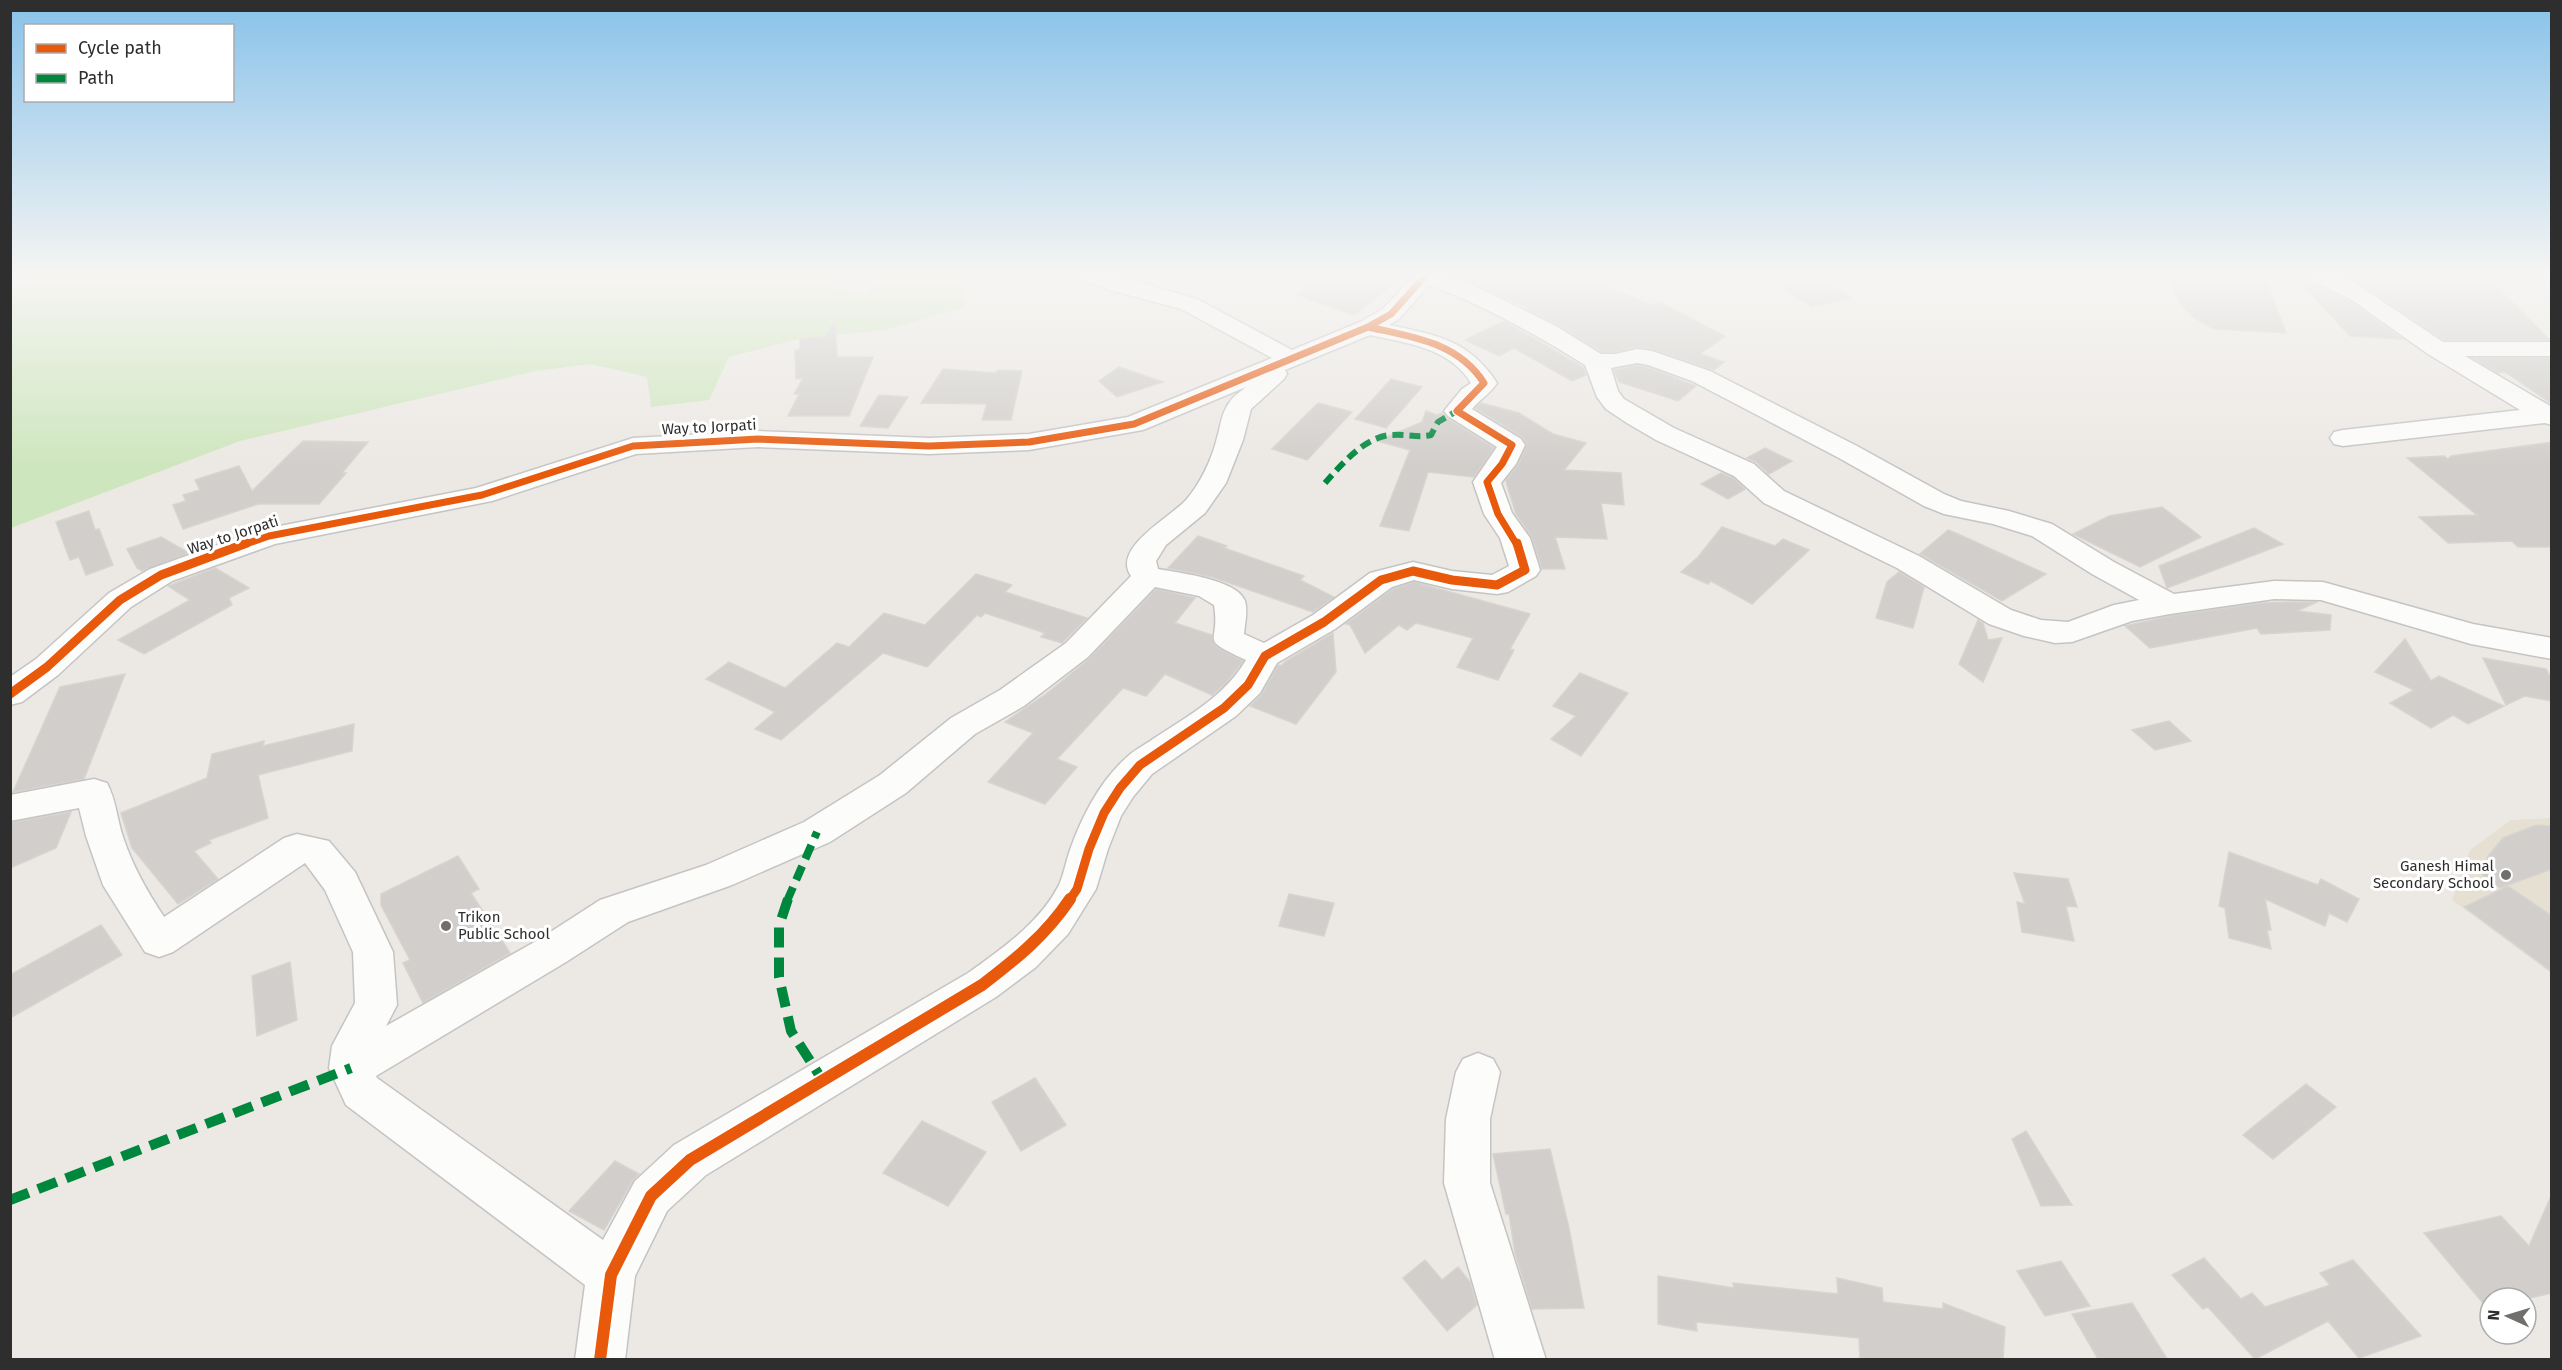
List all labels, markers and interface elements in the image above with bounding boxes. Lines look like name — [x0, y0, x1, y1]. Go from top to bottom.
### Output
legend — [24, 24, 234, 102]
text: Cycle path — [78, 37, 162, 59]
text: Path — [78, 67, 114, 89]
street label: Way to Jorpati — [661, 416, 757, 438]
street label: Way to Jorpati — [185, 512, 281, 558]
place label: Ganesh Himal Secondary School — [2373, 857, 2495, 892]
marker: Ganesh Himal Secondary School — [2499, 868, 2513, 882]
place label: Trikon Public School — [458, 908, 550, 943]
marker: Trikon Public School — [439, 919, 453, 933]
north arrow — [2478, 1286, 2538, 1346]
text: N — [2484, 1309, 2503, 1321]

